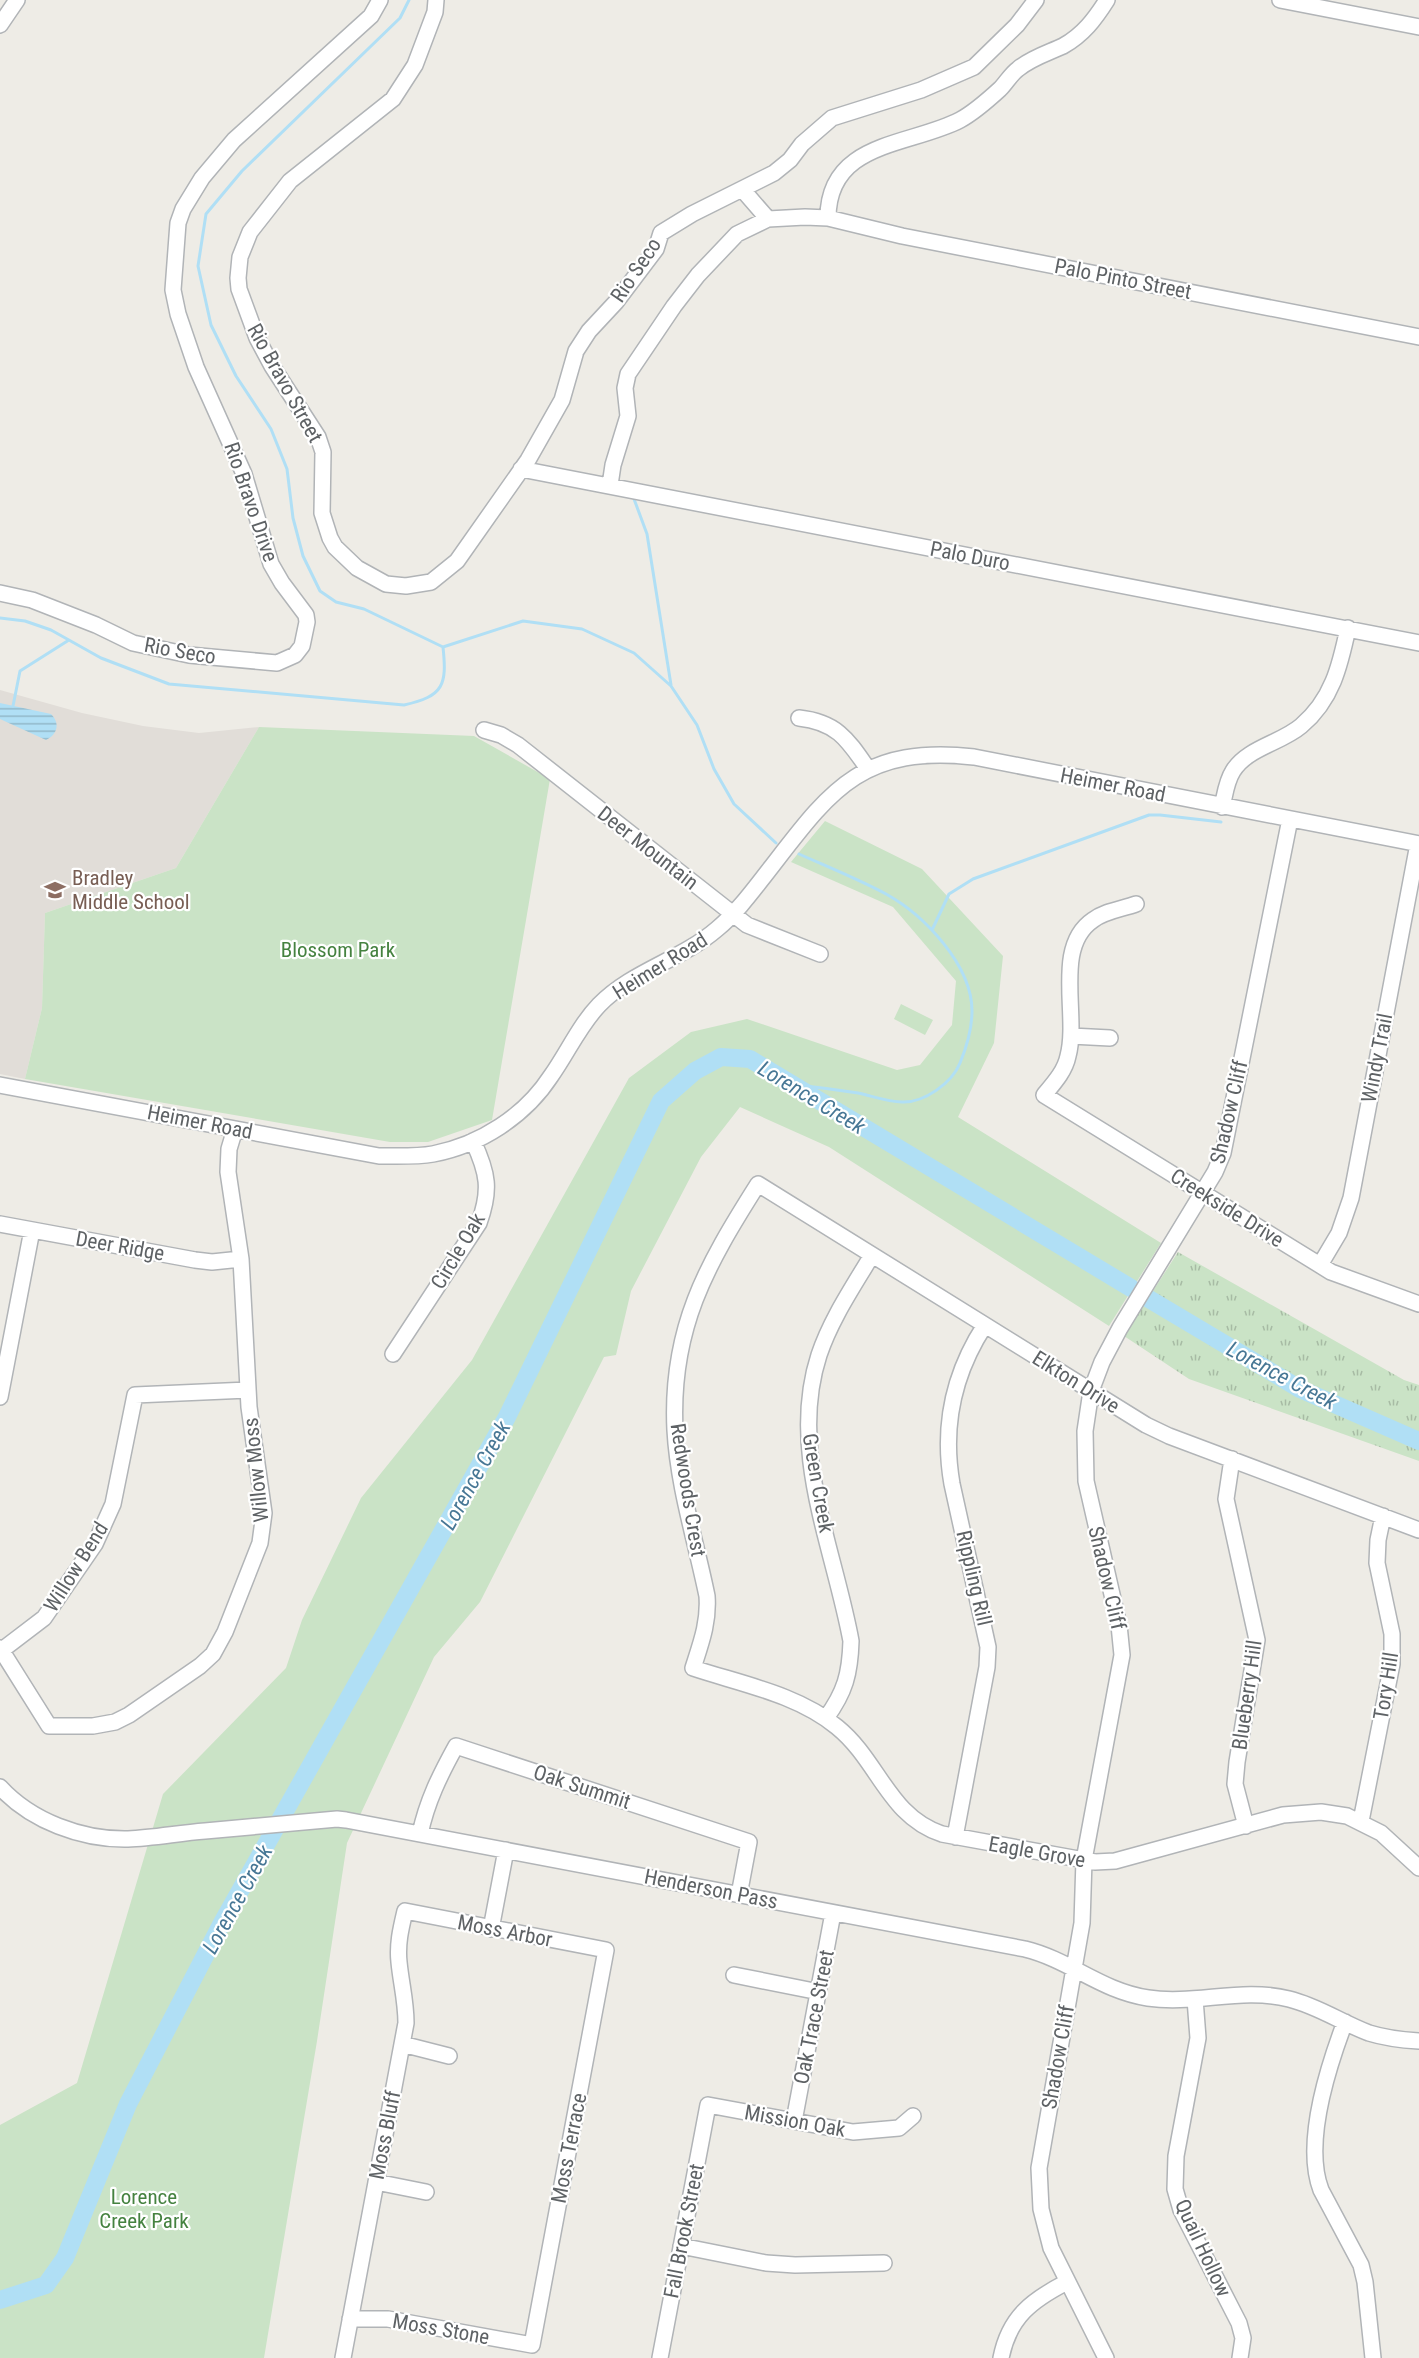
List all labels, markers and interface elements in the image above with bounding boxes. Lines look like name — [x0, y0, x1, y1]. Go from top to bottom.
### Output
street label: Rio Seco — [606, 233, 666, 307]
street label: Palo Pinto Street — [1052, 254, 1194, 304]
street label: Rio Bravo Street — [242, 319, 328, 447]
street label: Rio Bravo Drive — [219, 439, 283, 565]
street label: Palo Duro — [928, 537, 1012, 575]
street label: Rio Seco — [142, 633, 218, 669]
street label: Heimer Road — [1058, 763, 1168, 807]
street label: Deer Mountain — [593, 801, 703, 895]
place label: Bradley Middle School — [72, 866, 190, 914]
school or university icon: Bradley Middle School — [43, 878, 67, 902]
street label: Heimer Road — [608, 928, 712, 1004]
park label: Blossom Park — [281, 938, 396, 962]
street label: Windy Trail — [1357, 1011, 1397, 1105]
water label: Lorence Creek — [754, 1056, 870, 1139]
street label: Shadow Cliff — [1205, 1058, 1253, 1166]
street label: Heimer Road — [145, 1100, 255, 1144]
street label: Creekside Drive — [1166, 1164, 1288, 1252]
street label: Circle Oak — [426, 1208, 490, 1293]
street label: Deer Ridge — [74, 1226, 166, 1266]
water label: Lorence Creek — [1223, 1336, 1341, 1415]
street label: Elkton Drive — [1028, 1346, 1124, 1418]
water label: Lorence Creek — [435, 1416, 516, 1534]
street label: Willow Moss — [239, 1417, 273, 1523]
street label: Redwoods Crest — [666, 1422, 710, 1558]
street label: Green Creek — [797, 1431, 839, 1535]
street label: Willow Bend — [39, 1518, 113, 1616]
street label: Shadow Cliff — [1083, 1524, 1131, 1632]
street label: Rippling Rill — [951, 1528, 997, 1628]
street label: Blueberry Hill — [1227, 1639, 1267, 1751]
street label: Tory Hill — [1369, 1650, 1403, 1722]
street label: Oak Summit — [530, 1760, 634, 1814]
street label: Eagle Grove — [987, 1832, 1087, 1872]
water label: Lorence Creek — [197, 1840, 278, 1958]
street label: Henderson Pass — [642, 1864, 780, 1914]
street label: Moss Arbor — [456, 1910, 554, 1952]
street label: Oak Trace Street — [789, 1948, 839, 2086]
street label: Shadow Cliff — [1037, 2003, 1079, 2111]
street label: Moss Bluff — [365, 2088, 405, 2182]
street label: Moss Terrace — [547, 2091, 591, 2205]
street label: Mission Oak — [743, 2100, 848, 2142]
street label: Fall Brook Street — [659, 2162, 709, 2300]
park label: Lorence Creek Park — [99, 2185, 189, 2233]
street label: Quail Hollow — [1170, 2195, 1236, 2301]
street label: Moss Stone — [391, 2309, 491, 2349]

